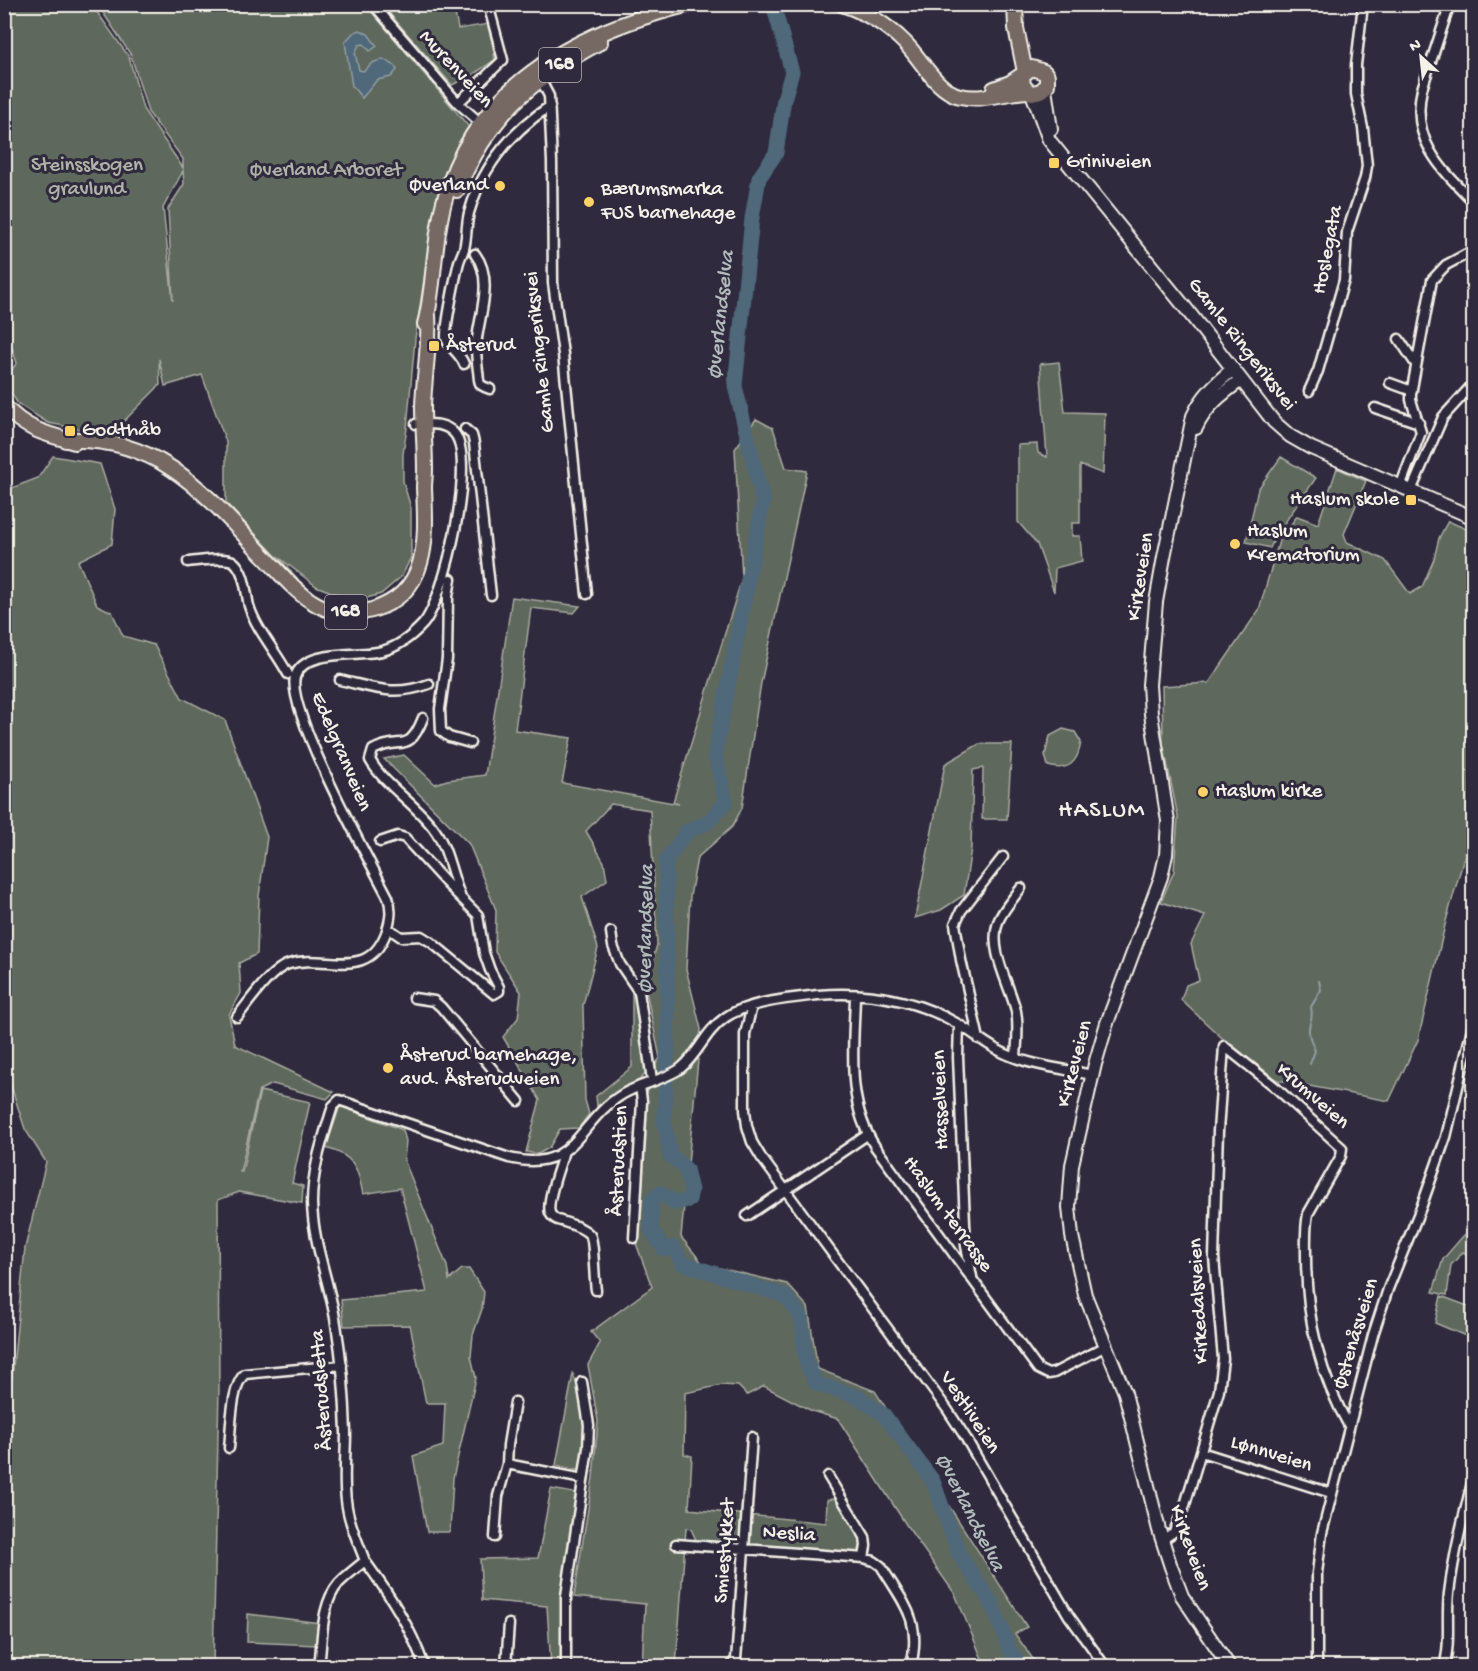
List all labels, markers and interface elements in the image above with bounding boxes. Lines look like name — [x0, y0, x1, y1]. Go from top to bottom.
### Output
street label: Murenveien — [412, 26, 498, 114]
north arrow — [1391, 27, 1451, 87]
text: N — [1407, 36, 1425, 58]
road number: 168 — [539, 48, 581, 82]
place label: Griniveien — [1066, 151, 1151, 176]
park label: Steinsskogen gravlund — [31, 154, 143, 203]
marker: Griniveien — [1047, 156, 1061, 170]
park label: Øverland Arboret — [250, 159, 405, 184]
place label: Øverland — [409, 174, 490, 199]
place label: Bærumsmarka FUS barnehage — [600, 178, 736, 227]
marker: Øverland — [493, 179, 507, 193]
marker: Bærumsmarka FUS barnehage — [582, 195, 596, 209]
street label: Hoslegata — [1308, 202, 1350, 297]
water label: Øverlandselva — [702, 248, 742, 380]
street label: Gamle Ringeriksvei — [520, 270, 562, 434]
street label: Gamle Ringeriksvei — [1181, 273, 1301, 417]
place label: Åsterud — [446, 332, 517, 359]
marker: Åsterud — [427, 339, 441, 353]
place label: Godthåb — [82, 419, 161, 444]
marker: Godthåb — [63, 424, 77, 438]
place label: Haslum skole — [1290, 488, 1400, 513]
marker: Haslum skole — [1404, 493, 1418, 507]
place label: Haslum Krematorium — [1247, 520, 1360, 569]
street label: Kirkeveien — [1123, 531, 1161, 623]
marker: Haslum Krematorium — [1228, 537, 1242, 551]
road number: 168 — [325, 595, 367, 629]
street label: Edelgranveien — [304, 689, 376, 816]
place label: Haslum kirke — [1215, 780, 1323, 805]
marker: Haslum kirke — [1196, 785, 1210, 799]
district label: HASLUM — [1058, 797, 1146, 826]
water label: Øverlandselva — [633, 863, 661, 994]
street label: Kirkeveien — [1052, 1018, 1100, 1110]
place label: Åsterud barnehage, avd. Åsterudveien — [400, 1042, 577, 1093]
street label: Hasselveien — [928, 1050, 956, 1150]
street label: Krumveien — [1270, 1058, 1354, 1136]
marker: Åsterud barnehage, avd. Åsterudveien — [381, 1061, 395, 1075]
street label: Åsterudstien — [603, 1105, 635, 1217]
street label: Haslum terrasse — [896, 1152, 998, 1279]
street label: Kirkedalsveien — [1184, 1238, 1216, 1364]
street label: Østenåsveien — [1328, 1276, 1386, 1392]
street label: Åsterudsletta — [304, 1327, 340, 1451]
street label: Vestliveien — [933, 1366, 1005, 1459]
street label: Lønnveien — [1227, 1431, 1315, 1479]
water label: Øverlandselva — [928, 1450, 1011, 1578]
street label: Smiestykket — [710, 1495, 742, 1604]
street label: Kirkeveien — [1162, 1502, 1216, 1594]
street label: Neslia — [762, 1521, 818, 1549]

